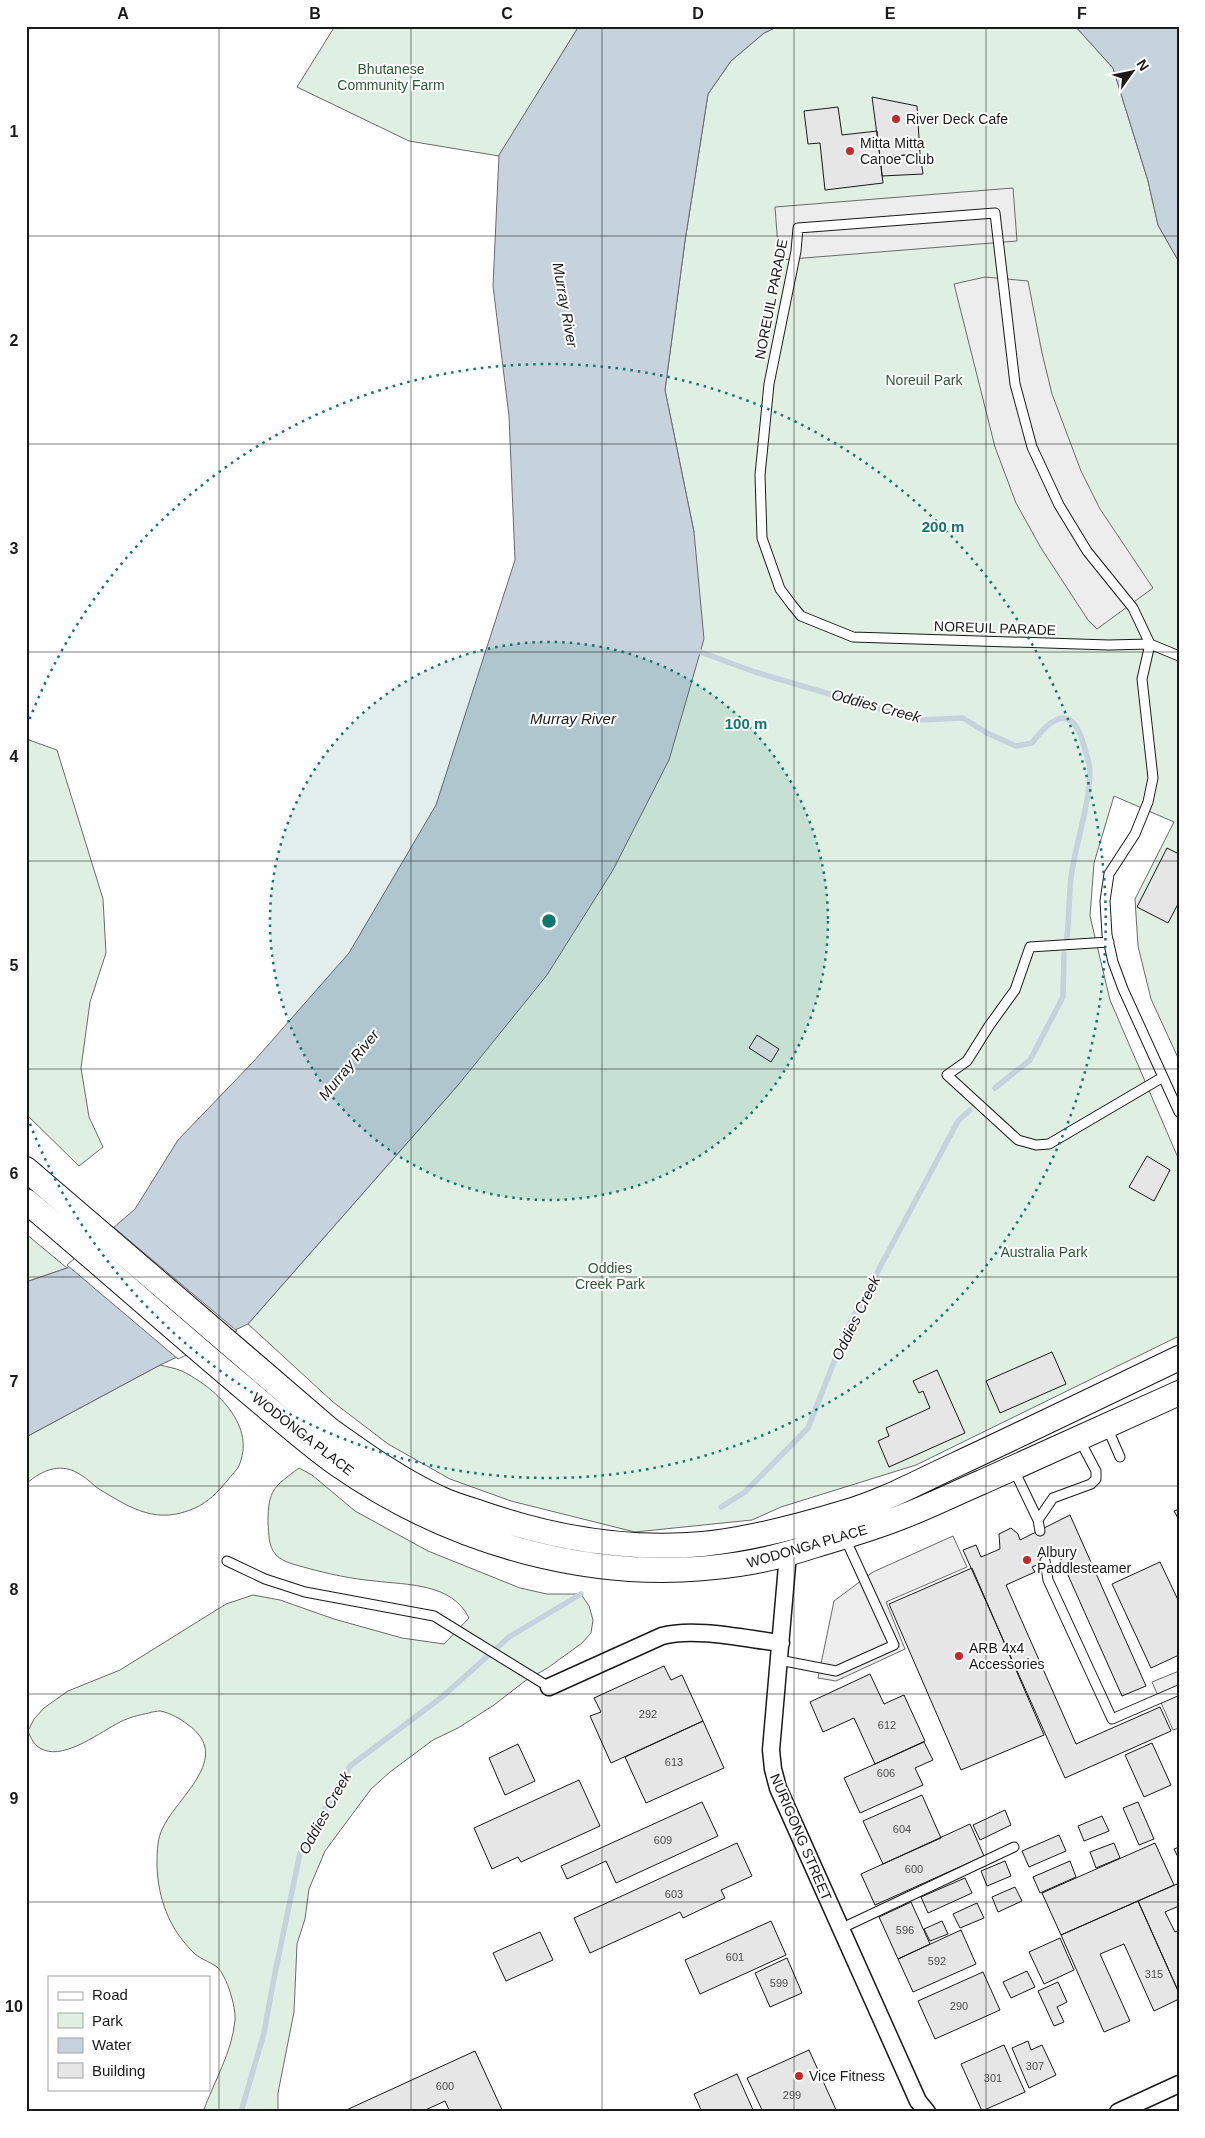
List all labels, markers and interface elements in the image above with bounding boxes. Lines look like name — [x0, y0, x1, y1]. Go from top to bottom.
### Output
text: A — [117, 5, 129, 22]
text: B — [309, 5, 321, 22]
text: C — [501, 5, 513, 22]
text: D — [692, 5, 704, 22]
text: E — [885, 5, 896, 22]
text: F — [1077, 5, 1087, 22]
north arrow — [1108, 48, 1158, 98]
text: N — [1133, 56, 1152, 74]
park label: Bhutanese Community Farm — [337, 61, 445, 93]
place label: River Deck Cafe — [906, 111, 1008, 127]
marker: River Deck Cafe — [890, 113, 902, 125]
text: 1 — [10, 123, 19, 140]
place label: Mitta Mitta Canoe Club — [860, 135, 934, 167]
marker: Mitta Mitta Canoe Club — [844, 145, 856, 157]
street label: NOREUIL PARADE — [751, 238, 791, 360]
water label: Murray River — [550, 261, 581, 350]
text: 2 — [10, 332, 19, 349]
park label: Noreuil Park — [885, 372, 964, 388]
text: 200 m — [922, 518, 964, 535]
text: 3 — [10, 540, 19, 557]
street label: NOREUIL PARADE — [934, 618, 1056, 638]
water label: Oddies Creek — [830, 685, 924, 726]
water label: Murray River — [530, 710, 617, 727]
text: 100 m — [725, 715, 767, 732]
text: 4 — [10, 748, 19, 765]
centre of rings — [540, 912, 558, 930]
text: 5 — [10, 957, 19, 974]
water label: Murray River — [315, 1025, 383, 1103]
text: 6 — [10, 1165, 19, 1182]
park label: Australia Park — [1000, 1244, 1089, 1260]
park label: Oddies Creek Park — [575, 1260, 646, 1292]
water label: Oddies Creek — [828, 1271, 884, 1363]
text: 7 — [10, 1373, 19, 1390]
street label: WODONGA PLACE — [249, 1389, 357, 1479]
street label: WODONGA PLACE — [745, 1521, 869, 1571]
place label: Albury Paddlesteamer — [1037, 1544, 1132, 1576]
marker: Albury Paddlesteamer — [1021, 1554, 1033, 1566]
text: 8 — [10, 1581, 19, 1598]
place label: ARB 4x4 Accessories — [969, 1640, 1044, 1672]
marker: ARB 4x4 Accessories — [953, 1650, 965, 1662]
house number: 292 — [639, 1708, 657, 1720]
house number: 612 — [878, 1719, 896, 1731]
house number: 613 — [665, 1756, 683, 1768]
water label: Oddies Creek — [295, 1767, 355, 1857]
house number: 606 — [877, 1767, 895, 1779]
street label: NURIGONG STREET — [767, 1771, 835, 1903]
text: 9 — [10, 1790, 19, 1807]
house number: 604 — [893, 1823, 911, 1835]
house number: 609 — [654, 1834, 672, 1846]
house number: 600 — [905, 1863, 923, 1875]
house number: 603 — [665, 1888, 683, 1900]
house number: 596 — [896, 1924, 914, 1936]
house number: 601 — [726, 1951, 744, 1963]
house number: 592 — [928, 1955, 946, 1967]
house number: 315 — [1145, 1968, 1163, 1980]
legend — [48, 1976, 210, 2090]
house number: 599 — [770, 1977, 788, 1989]
text: Road — [92, 1986, 128, 2003]
text: 10 — [5, 1998, 23, 2015]
house number: 290 — [950, 2000, 968, 2012]
text: Park — [92, 2012, 123, 2029]
text: Water — [92, 2036, 131, 2053]
house number: 307 — [1026, 2060, 1044, 2072]
text: Building — [92, 2062, 145, 2079]
place label: Vice Fitness — [809, 2068, 885, 2084]
marker: Vice Fitness — [793, 2070, 805, 2082]
house number: 301 — [984, 2072, 1002, 2084]
house number: 600 — [436, 2080, 454, 2092]
house number: 299 — [783, 2089, 801, 2101]

